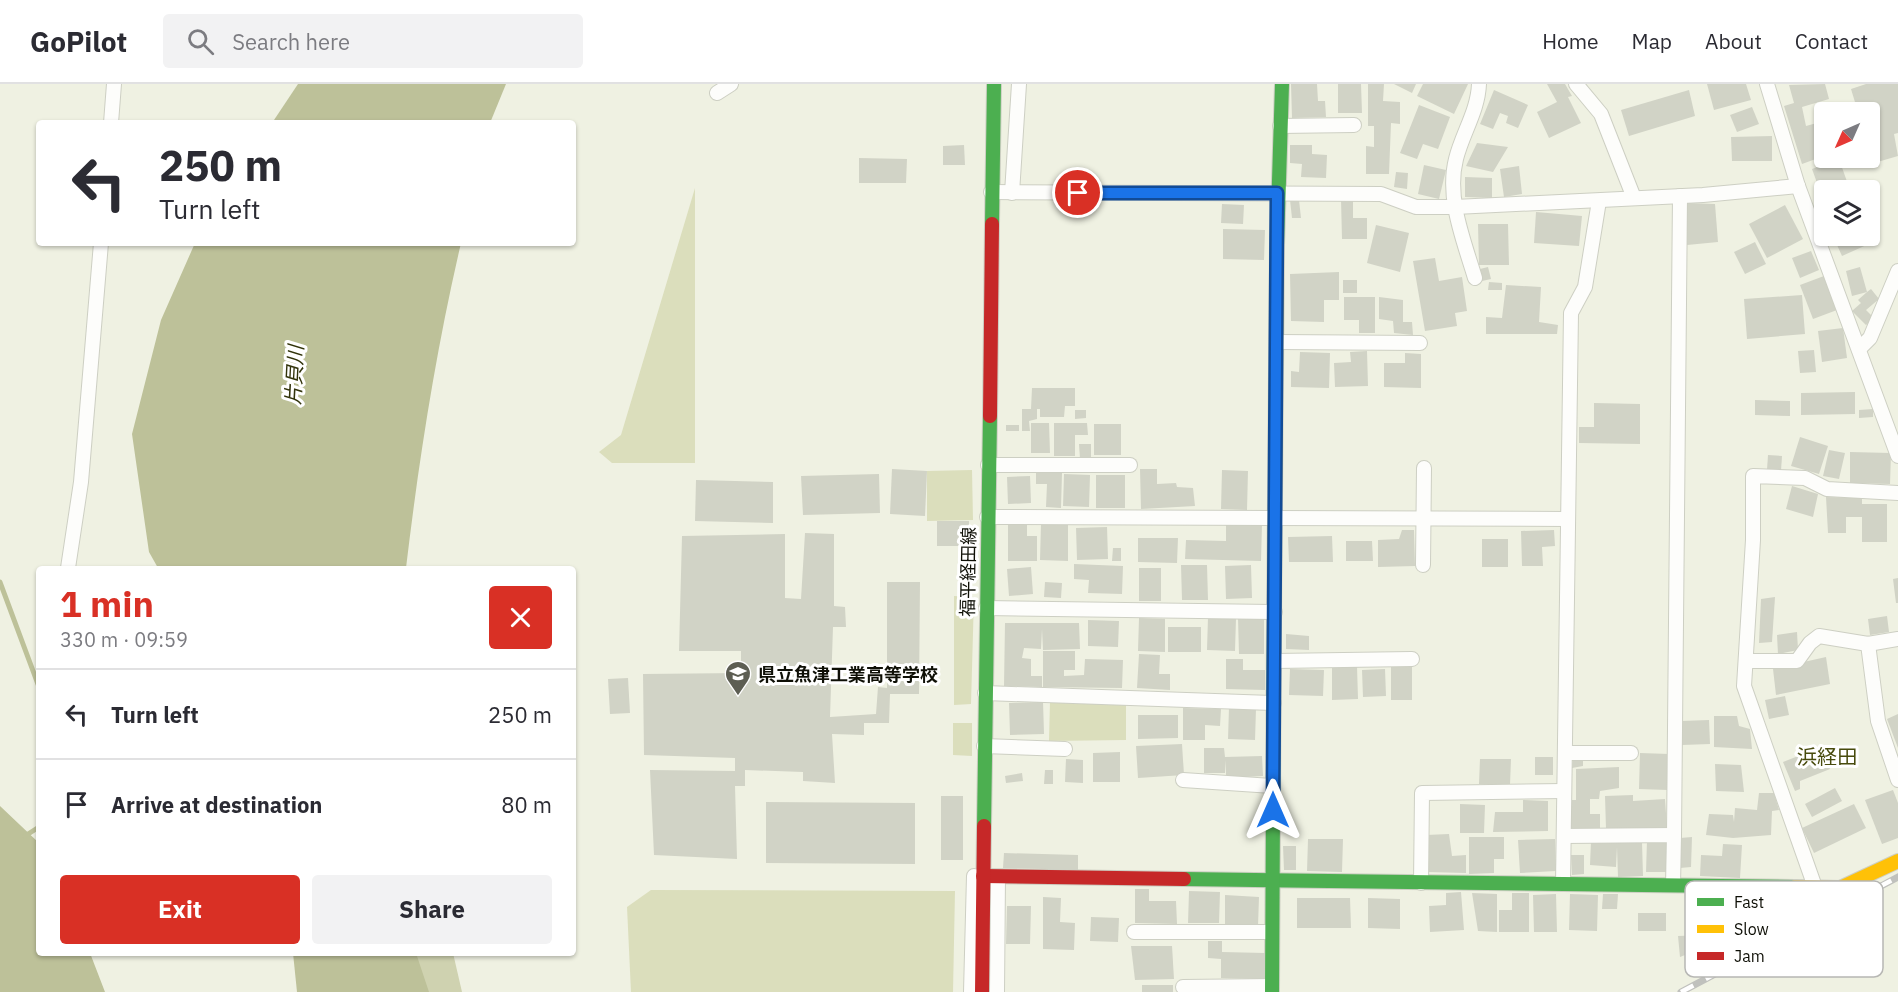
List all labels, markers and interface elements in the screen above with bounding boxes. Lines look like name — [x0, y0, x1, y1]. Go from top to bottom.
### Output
search box — [163, 14, 583, 68]
text: GoPilot — [30, 23, 127, 60]
icon: search — [184, 25, 217, 58]
text: Search here — [232, 27, 350, 56]
text: Home — [1542, 27, 1599, 55]
text: Map — [1632, 27, 1672, 55]
text: About — [1705, 27, 1762, 55]
text: Contact — [1795, 27, 1868, 55]
north arrow — [1814, 102, 1880, 168]
map controls — [1814, 102, 1880, 246]
text: 250 m — [159, 138, 282, 193]
icon: left — [60, 144, 138, 222]
pin — [1052, 167, 1103, 218]
icon: arrive — [1061, 176, 1094, 209]
button: layers — [1814, 180, 1880, 246]
text: Turn left — [159, 191, 260, 226]
water label: 片貝川 — [279, 342, 309, 406]
street label: 福平経田線 — [956, 527, 980, 617]
text: 1 min — [60, 580, 154, 627]
button: close — [489, 586, 552, 649]
text: 330 m · 09:59 — [60, 626, 188, 653]
school or university icon: 県立魚津工業高等学校 — [723, 659, 753, 697]
place label: 県立魚津工業高等学校 — [758, 663, 938, 686]
icon: left — [60, 698, 93, 731]
text: Turn left — [111, 700, 199, 729]
text: 250 m — [488, 700, 552, 729]
district label: 浜経田 — [1797, 743, 1857, 770]
position arrow — [1241, 778, 1305, 842]
icon: arrive — [60, 788, 93, 821]
text: Arrive at destination — [111, 790, 322, 819]
text: 80 m — [501, 790, 552, 819]
button: Exit — [60, 875, 300, 944]
button: Share — [312, 875, 552, 944]
legend — [1685, 881, 1883, 977]
text: Fast — [1734, 892, 1764, 912]
text: Slow — [1734, 919, 1769, 939]
text: Jam — [1734, 946, 1765, 966]

